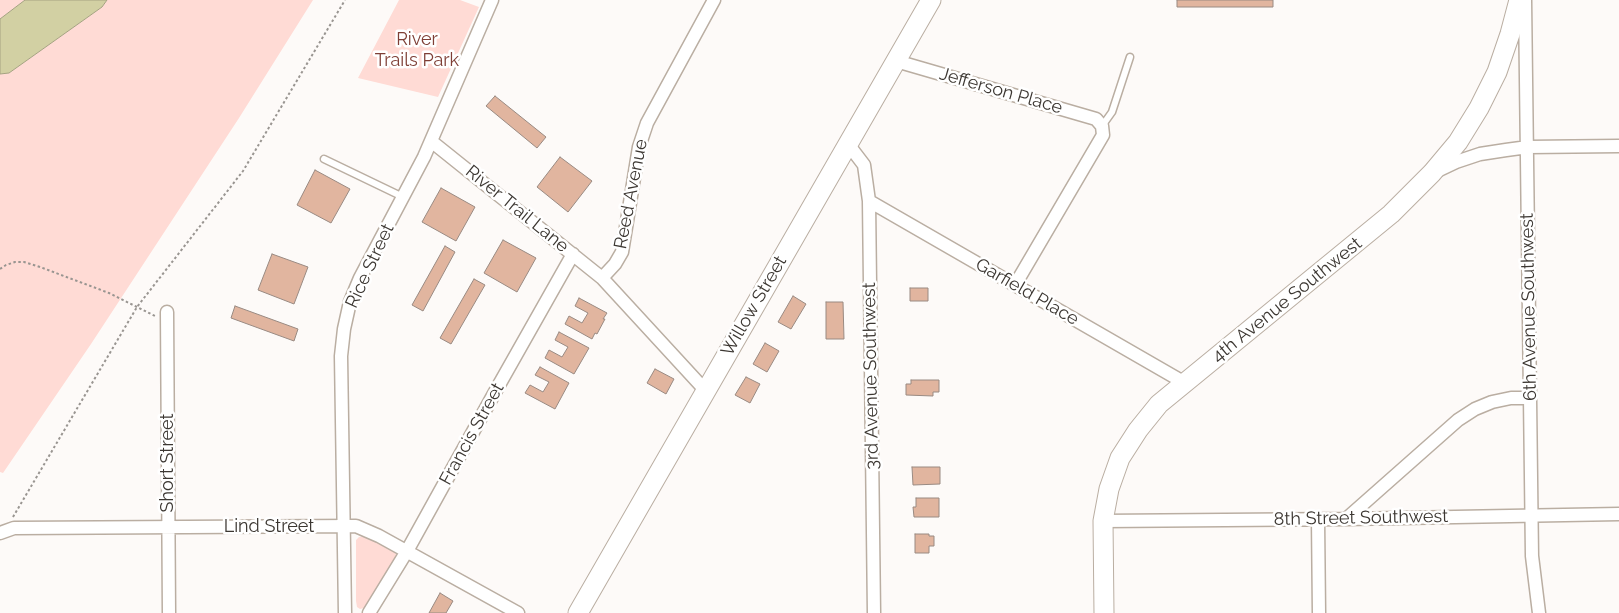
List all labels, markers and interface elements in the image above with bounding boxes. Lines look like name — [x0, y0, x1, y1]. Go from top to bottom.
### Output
park label: River Trails Park — [375, 29, 459, 72]
street label: Jefferson Place — [937, 63, 1065, 119]
street label: Reed Avenue — [610, 137, 652, 251]
street label: River Trail Lane — [461, 161, 573, 257]
street label: 6th Avenue Southwest — [1517, 213, 1541, 401]
street label: Rice Street — [341, 220, 399, 312]
street label: 4th Avenue Southwest — [1208, 233, 1366, 367]
street label: Willow Street — [717, 252, 791, 360]
street label: Garfield Place — [972, 254, 1082, 330]
street label: 3rd Avenue Southwest — [859, 282, 883, 470]
street label: Francis Street — [435, 379, 509, 489]
street label: Short Street — [157, 414, 179, 512]
street label: 8th Street Southwest — [1274, 506, 1448, 530]
street label: Lind Street — [224, 516, 314, 538]

